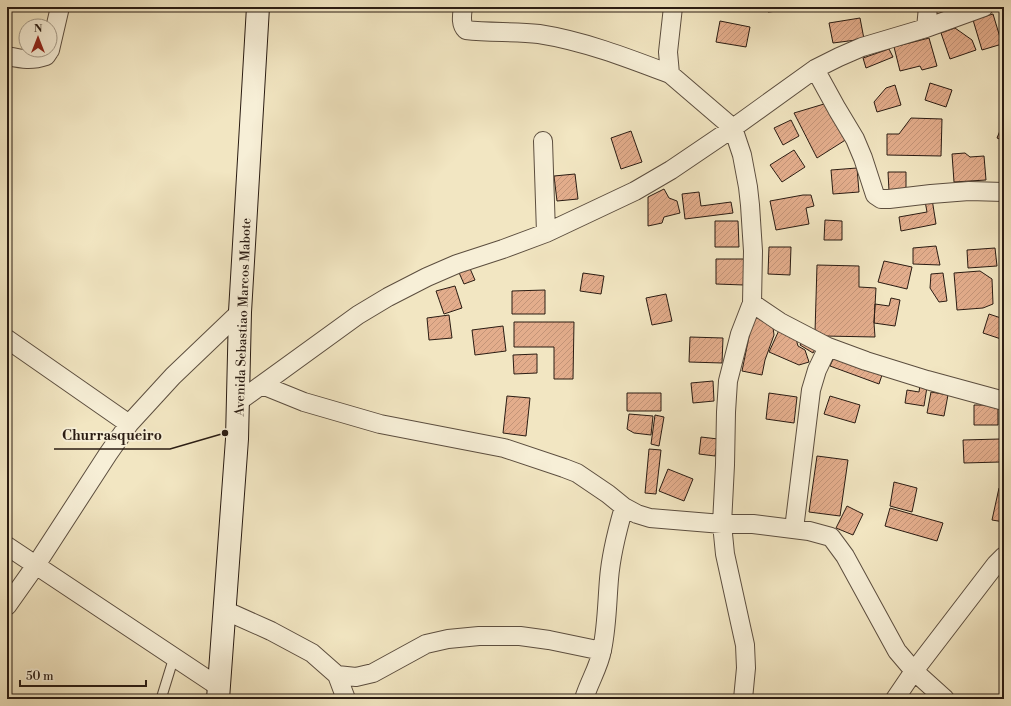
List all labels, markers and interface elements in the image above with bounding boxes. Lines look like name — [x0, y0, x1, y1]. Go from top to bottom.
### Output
north arrow — [18, 18, 58, 58]
text: N — [34, 22, 43, 36]
street label: Avenida Sebastiao Marcos Mabote — [232, 217, 254, 418]
callout: Churrasqueiro — [54, 423, 170, 449]
text: Churrasqueiro — [62, 427, 162, 445]
scale bar — [20, 662, 146, 688]
text: 50 m — [26, 669, 54, 684]

